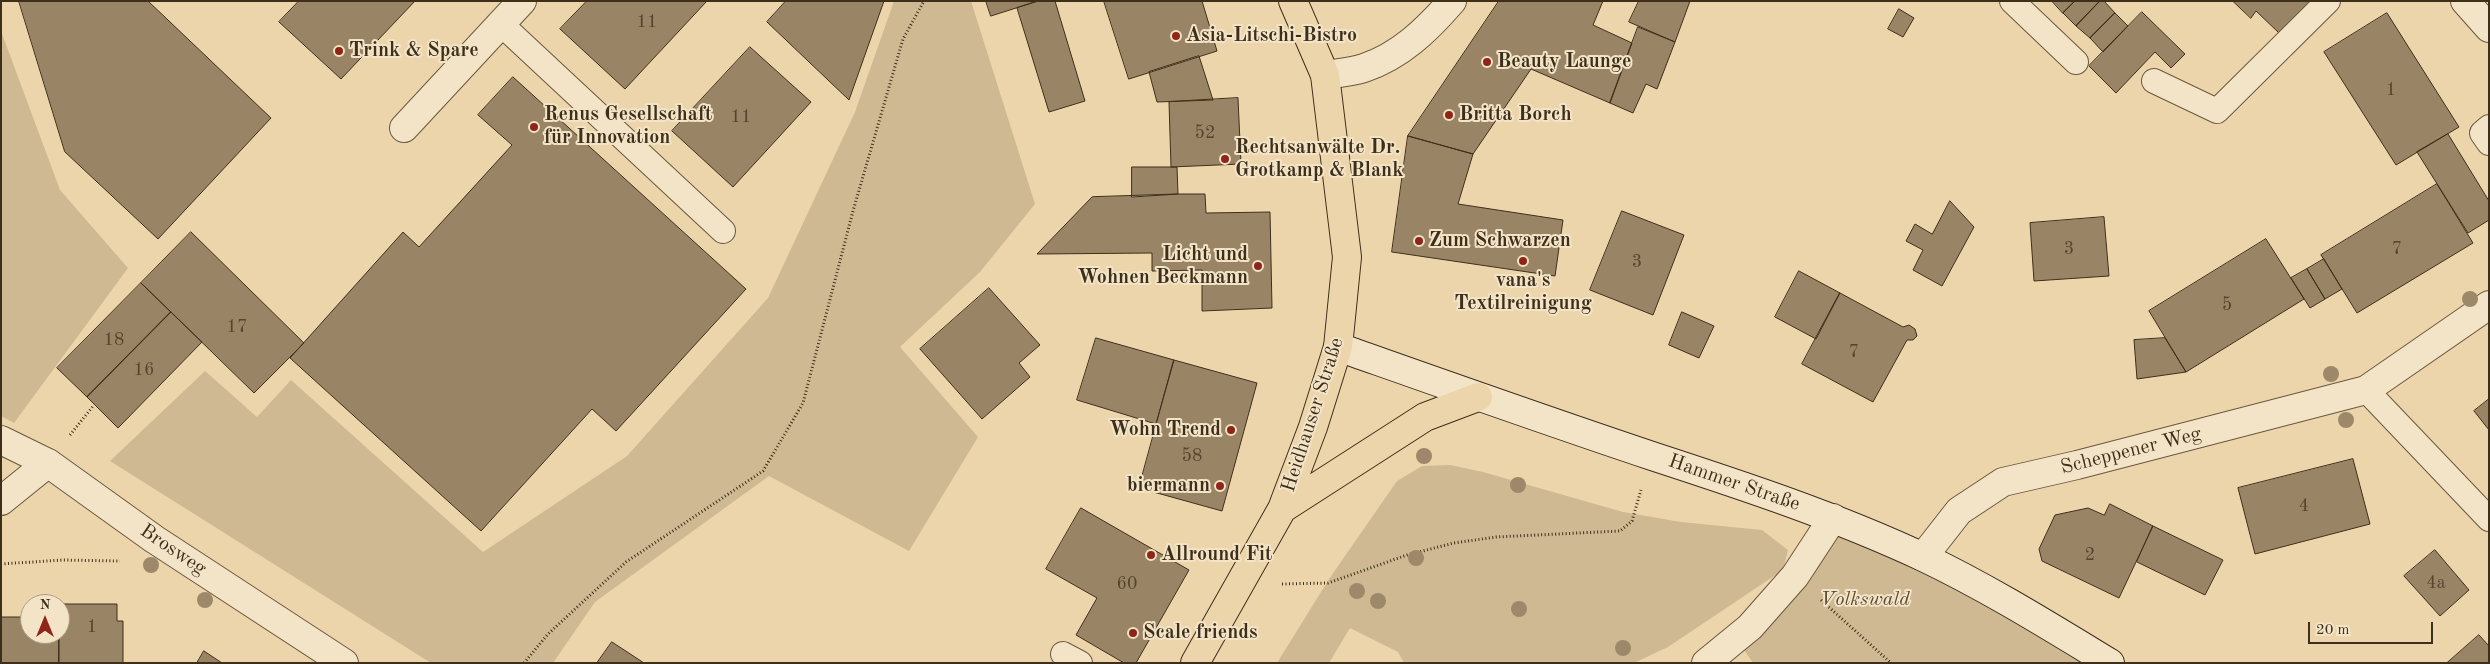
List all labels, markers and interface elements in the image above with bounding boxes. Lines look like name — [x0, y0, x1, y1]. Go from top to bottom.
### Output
house number: 11 — [637, 11, 657, 33]
place label: Asia-Litschi-Bistro — [1186, 24, 1357, 48]
marker: Asia-Litschi-Bistro — [1170, 30, 1182, 42]
place label: Trink & Spare — [349, 39, 479, 63]
marker: Trink & Spare — [333, 45, 345, 57]
place label: Beauty Launge — [1497, 50, 1631, 74]
marker: Beauty Launge — [1481, 56, 1493, 68]
house number: 1 — [2386, 79, 2396, 101]
place label: Renus Gesellschaft für Innovation — [544, 103, 712, 150]
place label: Britta Borch — [1459, 103, 1572, 127]
house number: 11 — [731, 106, 751, 128]
marker: Britta Borch — [1443, 109, 1455, 121]
marker: Renus Gesellschaft für Innovation — [528, 121, 540, 133]
house number: 52 — [1195, 122, 1215, 144]
place label: Rechtsanwälte Dr. Grotkamp & Blank — [1235, 136, 1403, 183]
marker: Rechtsanwälte Dr. Grotkamp & Blank — [1219, 153, 1231, 165]
place label: Zum Schwarzen — [1429, 229, 1571, 253]
marker: Zum Schwarzen — [1413, 235, 1425, 247]
house number: 3 — [2064, 238, 2074, 260]
house number: 7 — [2392, 238, 2402, 260]
place label: Licht und Wohnen Beckmann — [1077, 243, 1248, 290]
house number: 3 — [1632, 251, 1642, 273]
marker: vana's Textilreinigung — [1517, 255, 1529, 267]
marker: Licht und Wohnen Beckmann — [1252, 260, 1264, 272]
place label: vana's Textilreinigung — [1454, 269, 1592, 316]
house number: 5 — [2222, 294, 2232, 316]
house number: 17 — [227, 316, 247, 338]
house number: 18 — [104, 329, 124, 351]
street label: Heidhauser Straße — [1277, 335, 1349, 495]
house number: 7 — [1849, 341, 1859, 363]
house number: 16 — [134, 359, 154, 381]
place label: Wohn Trend — [1109, 418, 1221, 442]
street label: Scheppener Weg — [2058, 422, 2204, 480]
marker: Wohn Trend — [1225, 424, 1237, 436]
house number: 58 — [1182, 445, 1202, 467]
street label: Hammer Straße — [1665, 449, 1803, 517]
place label: biermann — [1127, 474, 1210, 498]
marker: biermann — [1214, 480, 1226, 492]
house number: 4 — [2299, 495, 2309, 517]
street label: Brosweg — [135, 519, 211, 581]
place label: Allround Fit — [1161, 543, 1272, 567]
house number: 2 — [2085, 544, 2095, 566]
marker: Allround Fit — [1145, 549, 1157, 561]
house number: 4a — [2426, 572, 2446, 594]
house number: 60 — [1117, 573, 1137, 595]
park label: Volkswald — [1820, 588, 1910, 612]
north arrow — [20, 594, 70, 644]
text: N — [40, 598, 50, 612]
scale bar — [2310, 612, 2435, 644]
house number: 1 — [87, 616, 97, 638]
place label: Scale friends — [1143, 621, 1258, 645]
text: 20 m — [2316, 623, 2350, 638]
marker: Scale friends — [1127, 627, 1139, 639]

